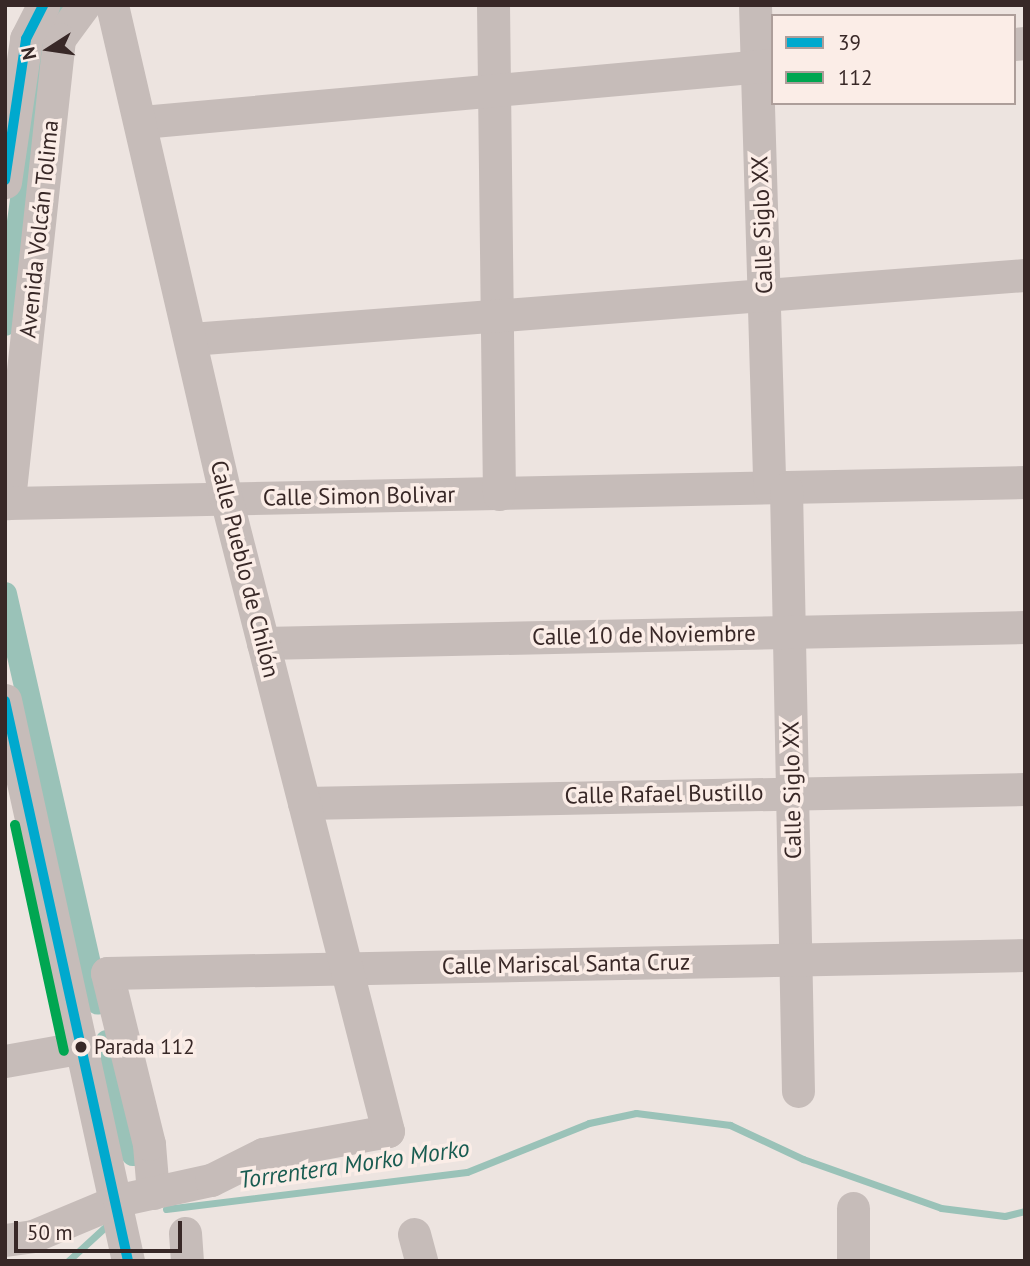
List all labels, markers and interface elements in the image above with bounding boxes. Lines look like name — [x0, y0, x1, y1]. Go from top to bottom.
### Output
north arrow — [14, 14, 84, 84]
legend — [771, 14, 1016, 105]
text: 39 — [838, 29, 861, 56]
text: N — [15, 45, 41, 62]
text: 112 — [838, 64, 872, 91]
street label: Avenida Volcán Tolima — [14, 118, 64, 340]
street label: Calle Siglo XX — [746, 155, 778, 295]
street label: Calle Pueblo de Chilón — [205, 458, 285, 680]
street label: Calle Simon Bolivar — [263, 481, 455, 511]
street label: Calle 10 de Noviembre — [532, 619, 756, 651]
street label: Calle Siglo XX — [777, 720, 807, 860]
street label: Calle Rafael Bustillo — [564, 778, 764, 810]
street label: Calle Mariscal Santa Cruz — [442, 948, 690, 980]
place label: Parada 112 — [94, 1034, 195, 1060]
marker: Parada 112 — [74, 1040, 88, 1054]
water label: Torrentera Morko Morko — [237, 1134, 471, 1194]
scale bar — [18, 1206, 186, 1250]
text: 50 m — [27, 1219, 73, 1246]

